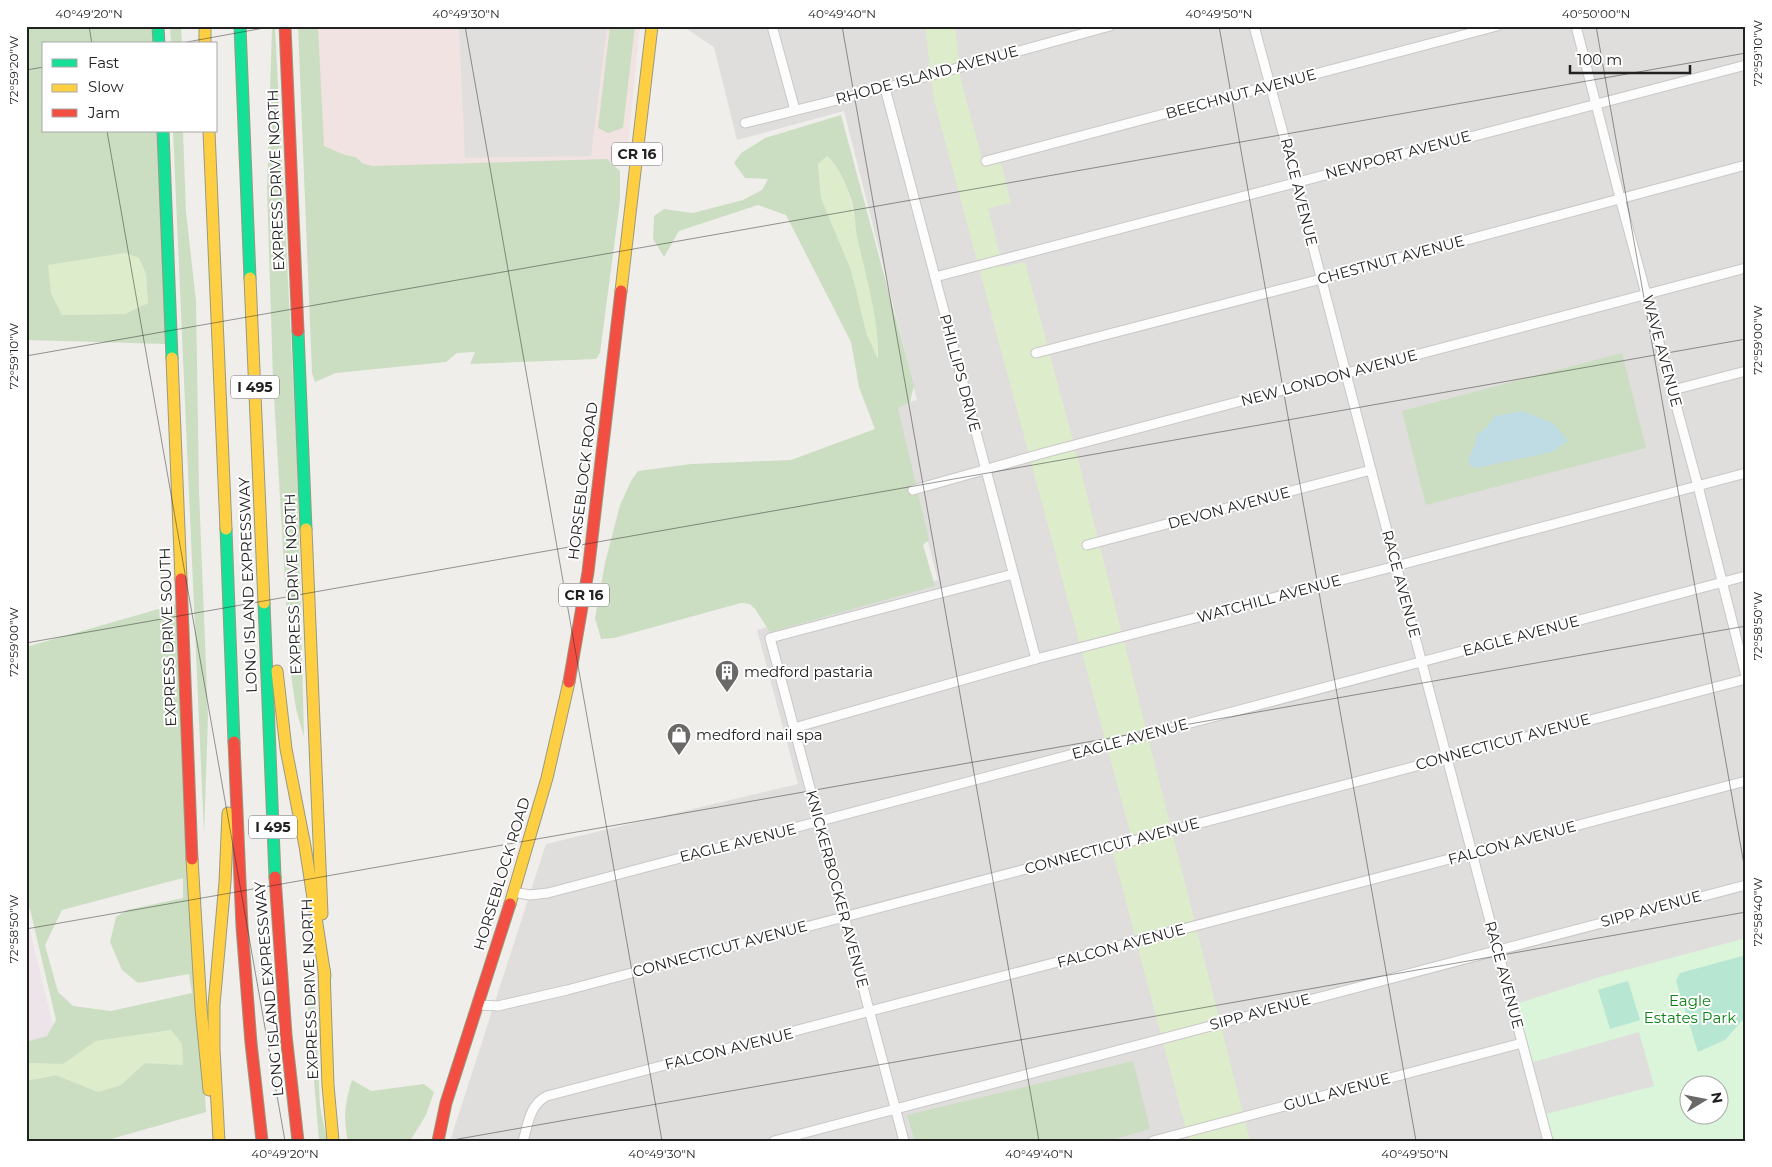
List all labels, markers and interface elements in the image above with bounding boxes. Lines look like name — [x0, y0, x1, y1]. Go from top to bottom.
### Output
text: 40°49'20"N — [55, 6, 123, 21]
text: 40°49'30"N — [432, 6, 500, 21]
text: 40°49'40"N — [808, 6, 876, 21]
text: 40°49'50"N — [1185, 6, 1253, 21]
text: 40°50'00"N — [1562, 6, 1630, 21]
text: 72°59'10"W — [1750, 20, 1765, 86]
text: 72°59'20"W — [6, 36, 21, 104]
street label: RHODE ISLAND AVENUE — [833, 41, 1020, 108]
legend — [42, 42, 218, 132]
scale bar — [1570, 42, 1690, 74]
text: 100 m — [1577, 50, 1622, 69]
text: Fast — [88, 53, 119, 72]
street label: BEECHNUT AVENUE — [1163, 64, 1318, 123]
text: Slow — [88, 77, 124, 96]
street label: EXPRESS DRIVE NORTH — [263, 89, 288, 271]
text: Jam — [87, 103, 120, 122]
street label: NEWPORT AVENUE — [1323, 126, 1473, 183]
street label: RACE AVENUE — [1277, 136, 1322, 248]
road number: CR 16 — [612, 142, 662, 166]
street label: CHESTNUT AVENUE — [1315, 231, 1467, 288]
street label: WAVE AVENUE — [1638, 293, 1687, 409]
text: 72°59'00"W — [1750, 305, 1765, 375]
street label: PHILLIPS DRIVE — [936, 312, 985, 434]
text: 72°59'10"W — [6, 323, 21, 389]
street label: NEW LONDON AVENUE — [1239, 345, 1419, 410]
road number: I 495 — [231, 376, 279, 398]
street label: HORSEBLOCK ROAD — [563, 401, 602, 561]
street label: LONG ISLAND EXPRESSWAY — [234, 476, 261, 693]
street label: DEVON AVENUE — [1166, 482, 1292, 533]
street label: EXPRESS DRIVE NORTH — [280, 493, 305, 675]
street label: RACE AVENUE — [1378, 528, 1425, 640]
street label: EXPRESS DRIVE SOUTH — [155, 547, 180, 727]
street label: WATCHILL AVENUE — [1195, 570, 1343, 627]
road number: CR 16 — [559, 584, 609, 606]
text: 72°58'50"W — [1750, 592, 1765, 660]
text: 72°59'00"W — [6, 607, 21, 677]
street label: EAGLE AVENUE — [1461, 611, 1581, 660]
building icon: medford pastaria — [714, 659, 740, 693]
place label: medford pastaria — [744, 662, 873, 681]
street label: CONNECTICUT AVENUE — [1413, 709, 1592, 774]
street label: EAGLE AVENUE — [1070, 714, 1190, 763]
shop icon: medford nail spa — [666, 722, 692, 756]
place label: medford nail spa — [696, 725, 823, 744]
street label: KNICKERBOCKER AVENUE — [802, 788, 873, 990]
street label: HORSEBLOCK ROAD — [469, 795, 534, 953]
street label: CONNECTICUT AVENUE — [1022, 813, 1201, 878]
road number: I 495 — [249, 816, 297, 839]
street label: FALCON AVENUE — [1446, 816, 1578, 869]
street label: EAGLE AVENUE — [678, 819, 798, 866]
text: 72°58'40"W — [1750, 877, 1765, 947]
street label: LONG ISLAND EXPRESSWAY — [250, 880, 287, 1097]
street label: SIPP AVENUE — [1598, 886, 1703, 931]
text: 72°58'50"W — [6, 895, 21, 963]
street label: EXPRESS DRIVE NORTH — [297, 898, 322, 1080]
street label: CONNECTICUT AVENUE — [630, 916, 809, 981]
street label: FALCON AVENUE — [1055, 919, 1187, 972]
street label: RACE AVENUE — [1481, 919, 1528, 1031]
street label: SIPP AVENUE — [1207, 989, 1312, 1034]
park label: Eagle Estates Park — [1644, 991, 1736, 1027]
street label: FALCON AVENUE — [663, 1023, 795, 1074]
street label: GULL AVENUE — [1281, 1068, 1392, 1115]
north arrow — [1680, 1074, 1730, 1124]
text: N — [1707, 1091, 1727, 1105]
text: 40°49'20"N — [251, 1146, 319, 1161]
text: 40°49'30"N — [628, 1146, 696, 1161]
text: 40°49'40"N — [1005, 1146, 1073, 1161]
text: 40°49'50"N — [1381, 1146, 1449, 1161]

